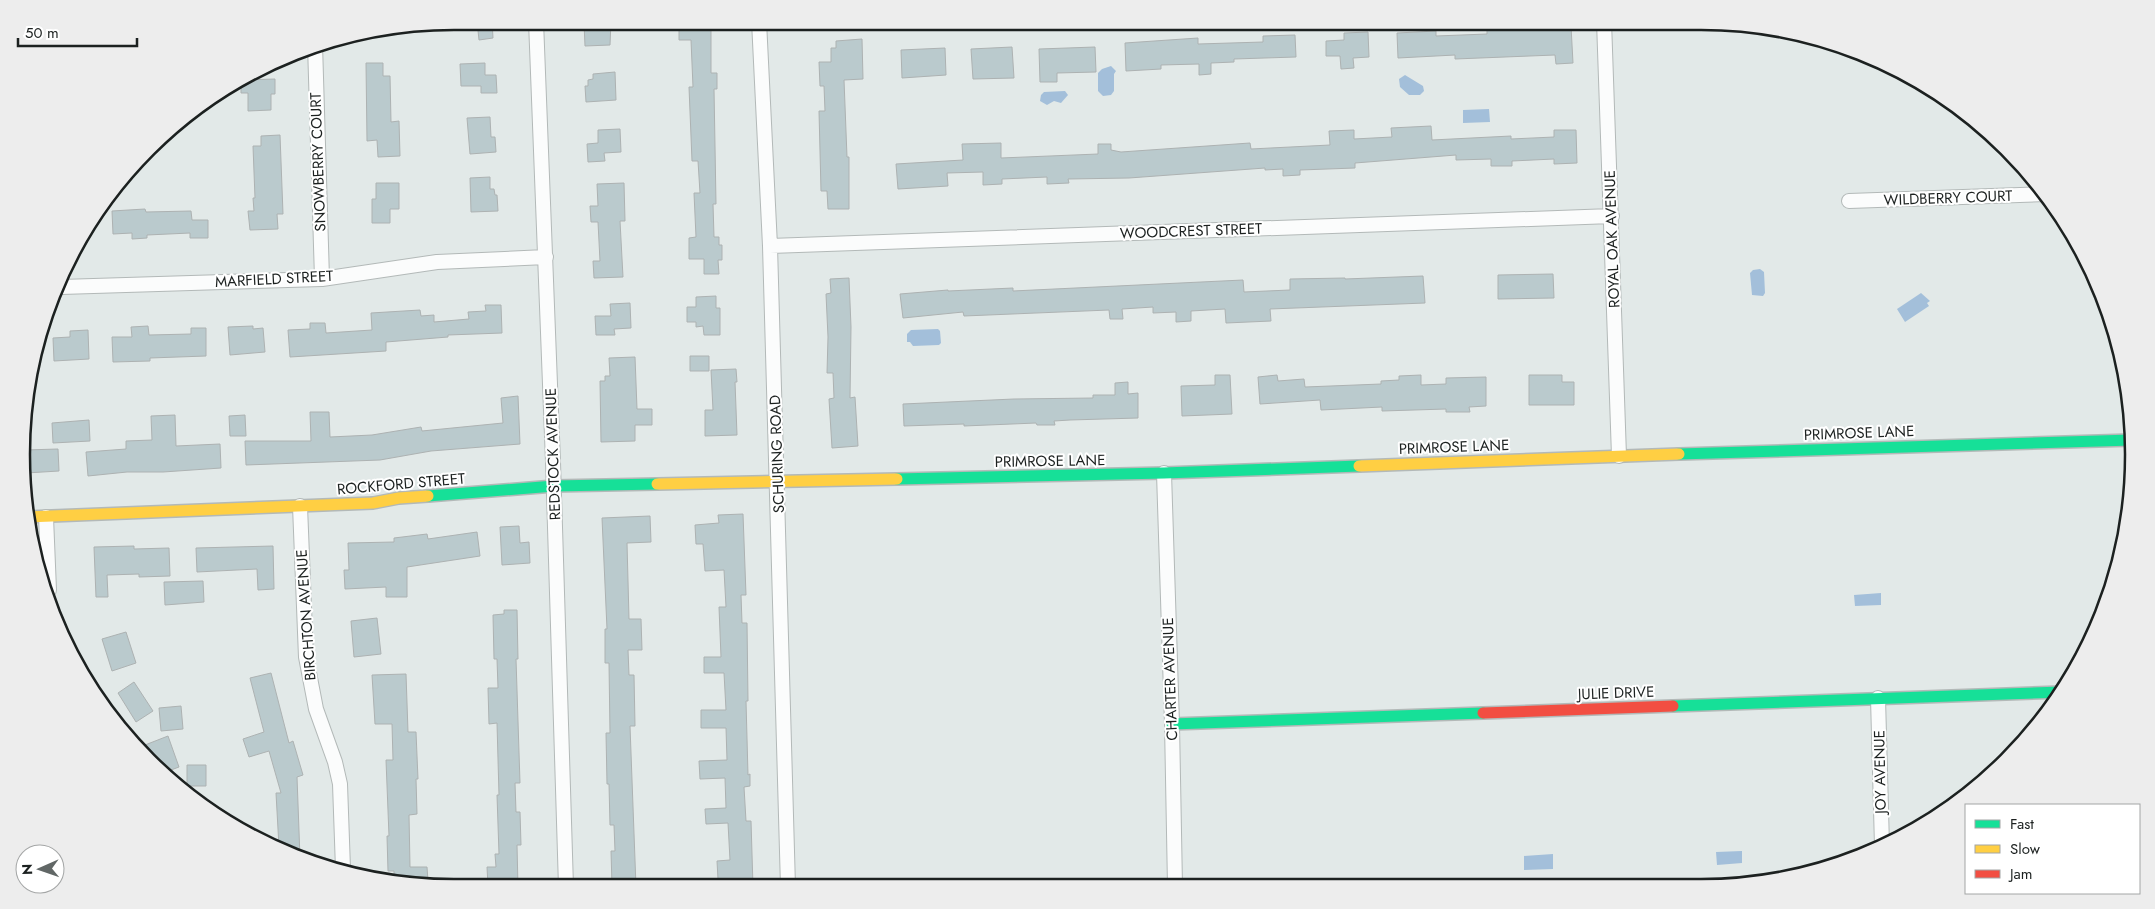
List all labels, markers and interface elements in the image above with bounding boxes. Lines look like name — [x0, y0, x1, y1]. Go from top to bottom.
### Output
scale bar — [18, 15, 136, 47]
text: 50 m — [25, 22, 59, 44]
street label: SNOWBERRY COURT — [305, 92, 331, 232]
street label: ROYAL OAK AVENUE — [1599, 170, 1625, 308]
street label: WILDBERRY COURT — [1883, 185, 2013, 211]
street label: WOODCREST STREET — [1120, 218, 1262, 244]
street label: MARFIELD STREET — [214, 265, 334, 293]
street label: REDSTOCK AVENUE — [540, 388, 566, 520]
street label: SCHURING ROAD — [764, 394, 790, 514]
street label: PRIMROSE LANE — [1803, 420, 1915, 446]
street label: PRIMROSE LANE — [1398, 434, 1510, 460]
street label: PRIMROSE LANE — [994, 449, 1106, 473]
street label: ROCKFORD STREET — [336, 467, 466, 501]
street label: BIRCHTON AVENUE — [290, 549, 322, 681]
street label: CHARTER AVENUE — [1157, 617, 1183, 741]
street label: JULIE DRIVE — [1575, 681, 1655, 705]
street label: JOY AVENUE — [1868, 730, 1892, 816]
legend — [1965, 804, 2140, 894]
text: Fast — [2010, 813, 2034, 835]
text: Slow — [2010, 838, 2041, 860]
north arrow — [15, 844, 65, 894]
text: Jam — [2008, 863, 2033, 885]
text: N — [17, 864, 37, 875]

